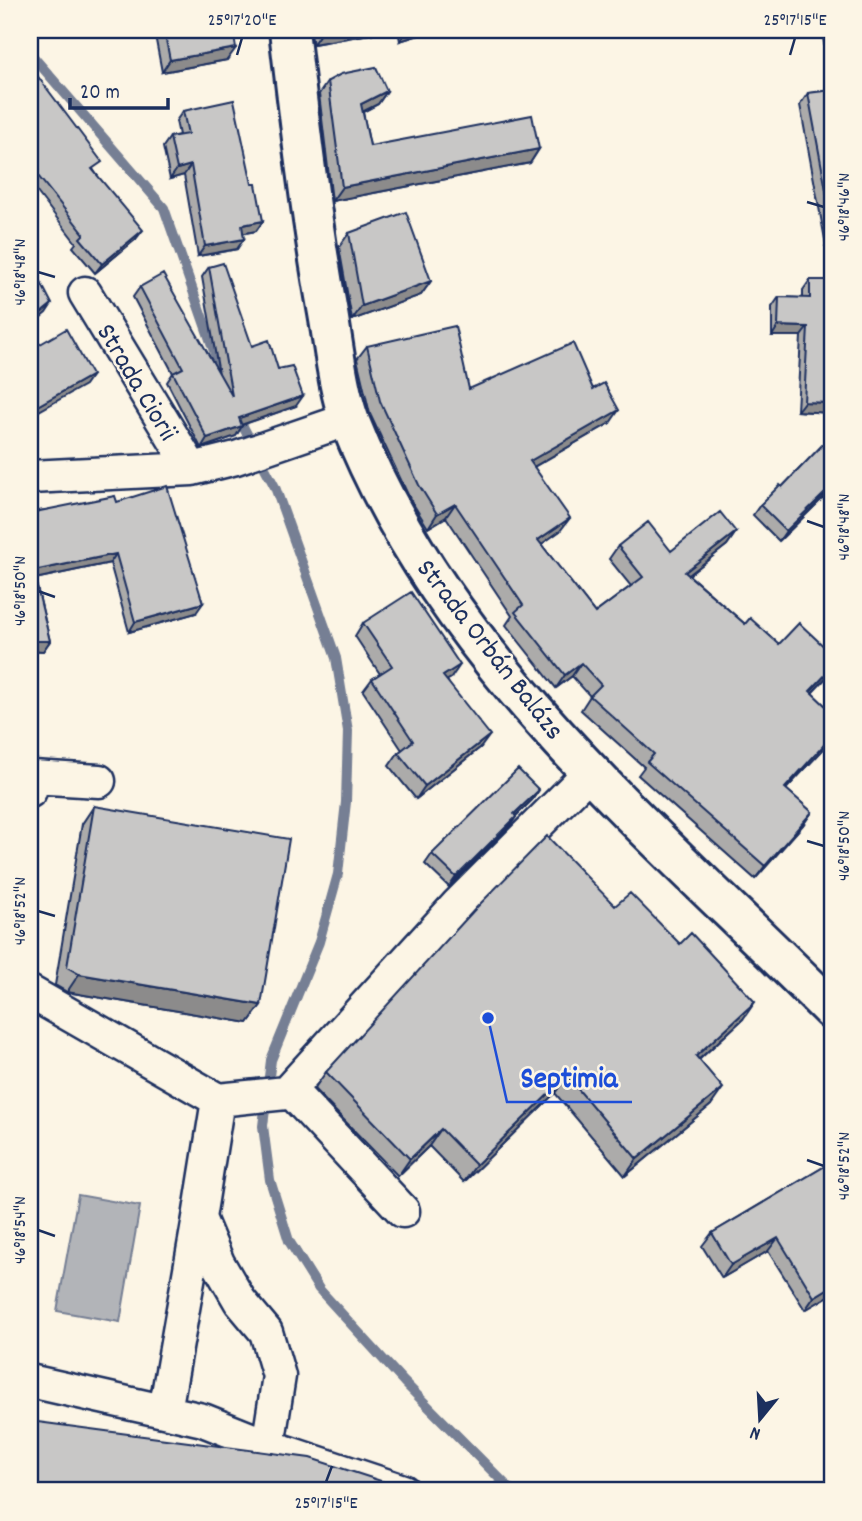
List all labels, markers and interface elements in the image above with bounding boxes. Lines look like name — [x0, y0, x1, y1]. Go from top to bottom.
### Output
text: 25°17'20"E — [208, 9, 276, 34]
text: 25°17'15"E — [763, 9, 827, 34]
scale bar — [70, 66, 168, 110]
text: 20 m — [80, 79, 120, 109]
text: 46°18'46"N — [833, 173, 858, 241]
text: 46°18'48"N — [9, 239, 34, 305]
street label: Strada Ciorii — [84, 317, 186, 450]
text: 46°18'48"N — [833, 494, 858, 560]
street label: Strada Orbán Balázs — [405, 552, 572, 750]
text: 46°18'50"N — [9, 556, 34, 626]
text: 46°18'50"N — [833, 811, 858, 881]
text: 46°18'52"N — [9, 877, 34, 945]
callout: Septimia — [507, 1051, 632, 1102]
text: Septimia — [521, 1060, 618, 1103]
text: 46°18'52"N — [833, 1132, 858, 1200]
text: 46°18'54"N — [9, 1196, 34, 1264]
north arrow — [726, 1384, 796, 1454]
text: N — [747, 1418, 764, 1446]
text: 25°17'15"E — [294, 1492, 358, 1517]

